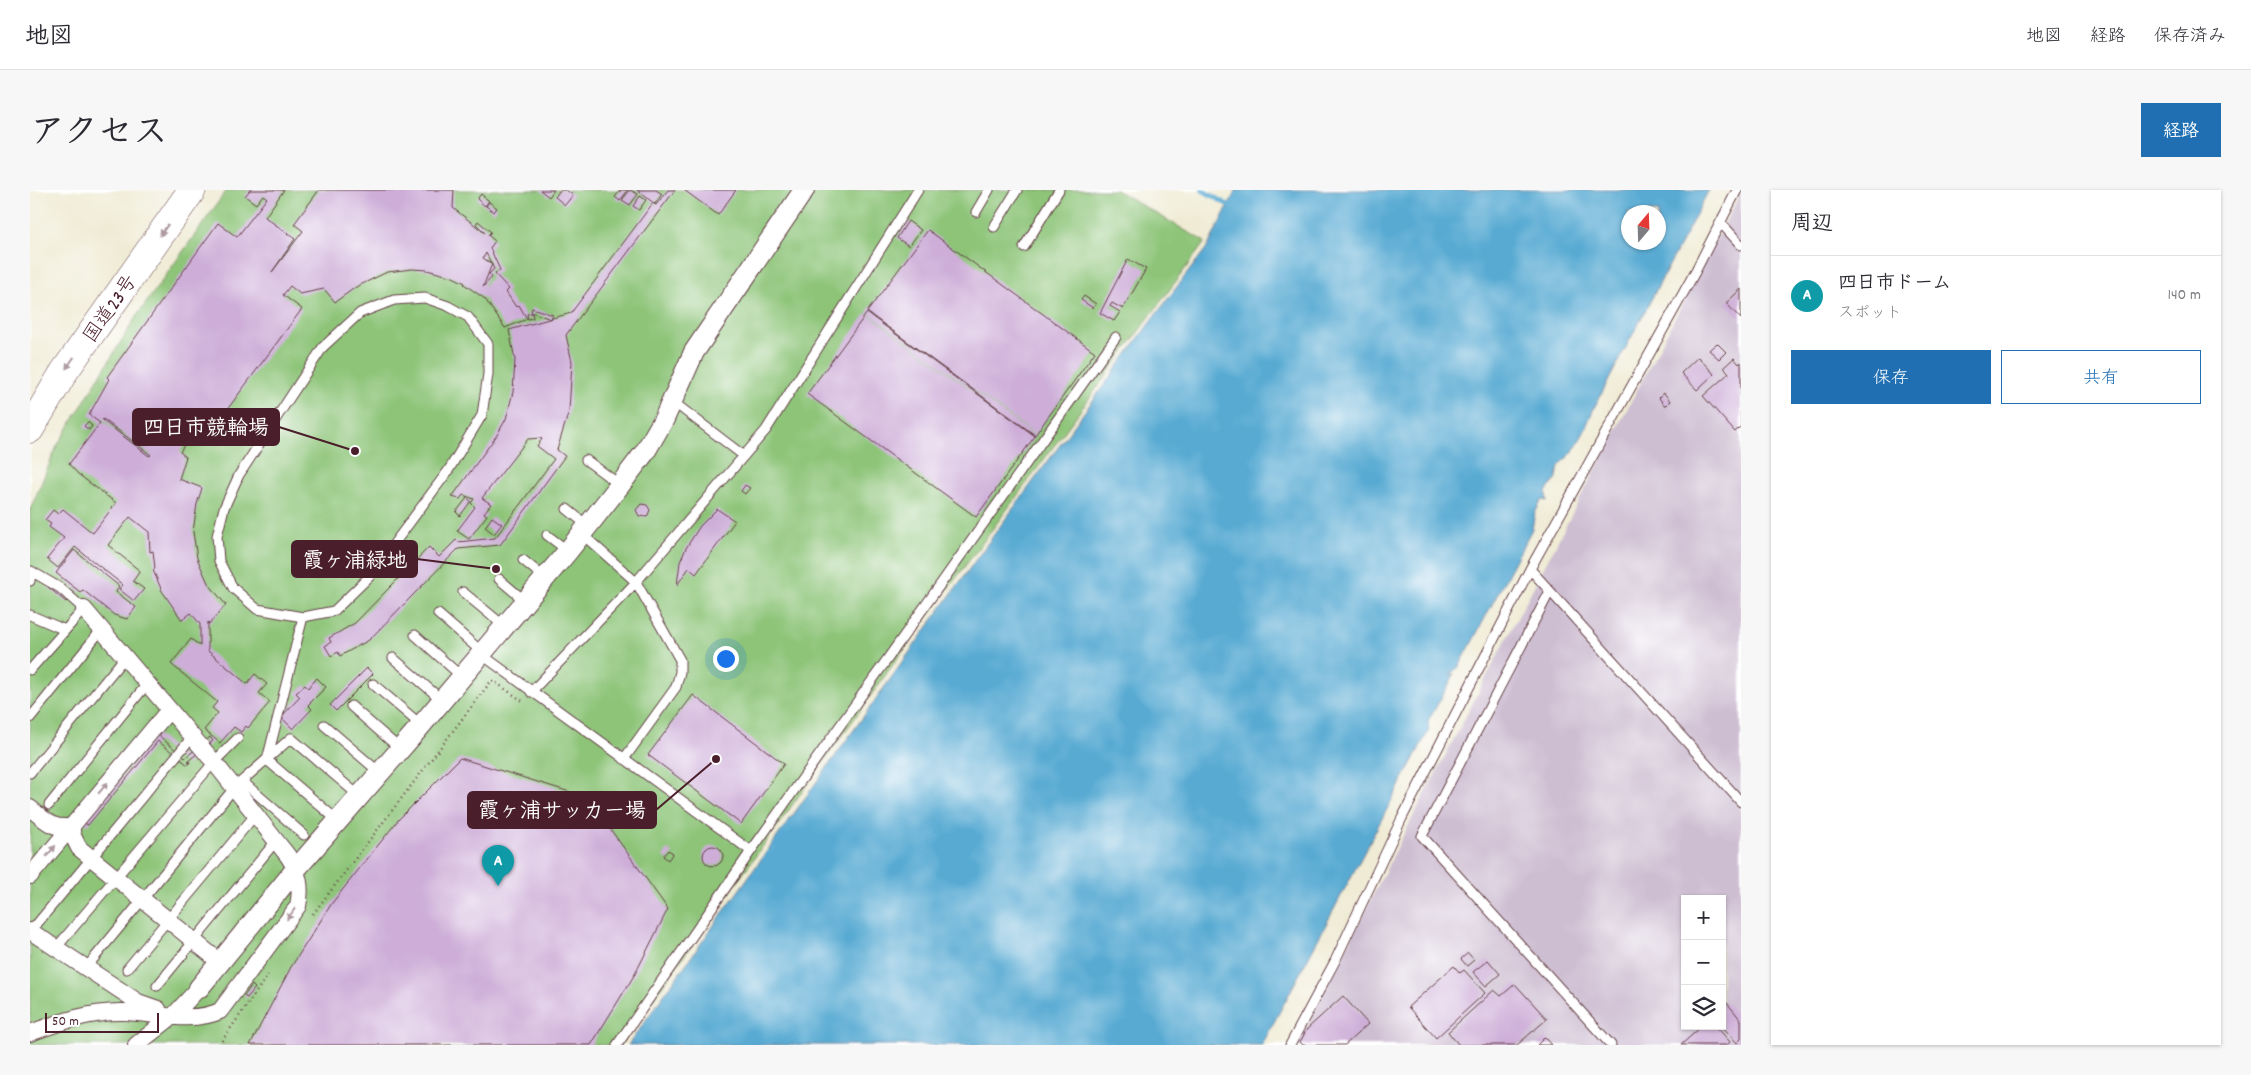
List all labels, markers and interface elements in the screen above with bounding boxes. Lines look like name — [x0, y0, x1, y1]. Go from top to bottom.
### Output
text: 地図 — [25, 21, 73, 55]
text: 地図 — [2026, 25, 2062, 50]
text: 経路 — [2090, 25, 2126, 50]
text: 保存済み — [2154, 25, 2226, 50]
button: 経路 — [2141, 103, 2221, 157]
text: アクセス — [30, 110, 168, 160]
north arrow — [1621, 205, 1666, 250]
text: 周辺 — [1791, 210, 1833, 240]
one-way arrow — [159, 223, 169, 237]
street label: 国道23号 — [78, 270, 145, 350]
text: 四日市ドーム — [1838, 271, 1951, 298]
text: A — [1803, 284, 1811, 307]
text: 140 m — [2167, 284, 2201, 307]
text: スポット — [1838, 302, 1902, 325]
button: 保存 — [1791, 350, 1991, 404]
button: 共有 — [2001, 350, 2201, 404]
one-way arrow — [66, 356, 75, 369]
callout: 四日市競輪場 — [133, 409, 279, 445]
text: 四日市競輪場 — [143, 415, 269, 445]
callout: 霞ヶ浦緑地 — [292, 541, 417, 577]
text: 霞ヶ浦緑地 — [303, 548, 408, 578]
your location — [713, 646, 739, 672]
one-way arrow — [97, 783, 109, 795]
callout: 霞ヶ浦サッカー場 — [468, 792, 656, 828]
text: 霞ヶ浦サッカー場 — [478, 798, 646, 828]
one-way arrow — [45, 845, 56, 858]
pin: A — [482, 845, 514, 886]
map controls — [1681, 895, 1726, 1030]
button: + — [1681, 895, 1726, 940]
one-way arrow — [286, 908, 296, 921]
button: − — [1681, 940, 1726, 985]
button: layers — [1681, 985, 1726, 1030]
scale bar — [45, 1010, 159, 1033]
text: 50 m — [52, 1012, 79, 1032]

